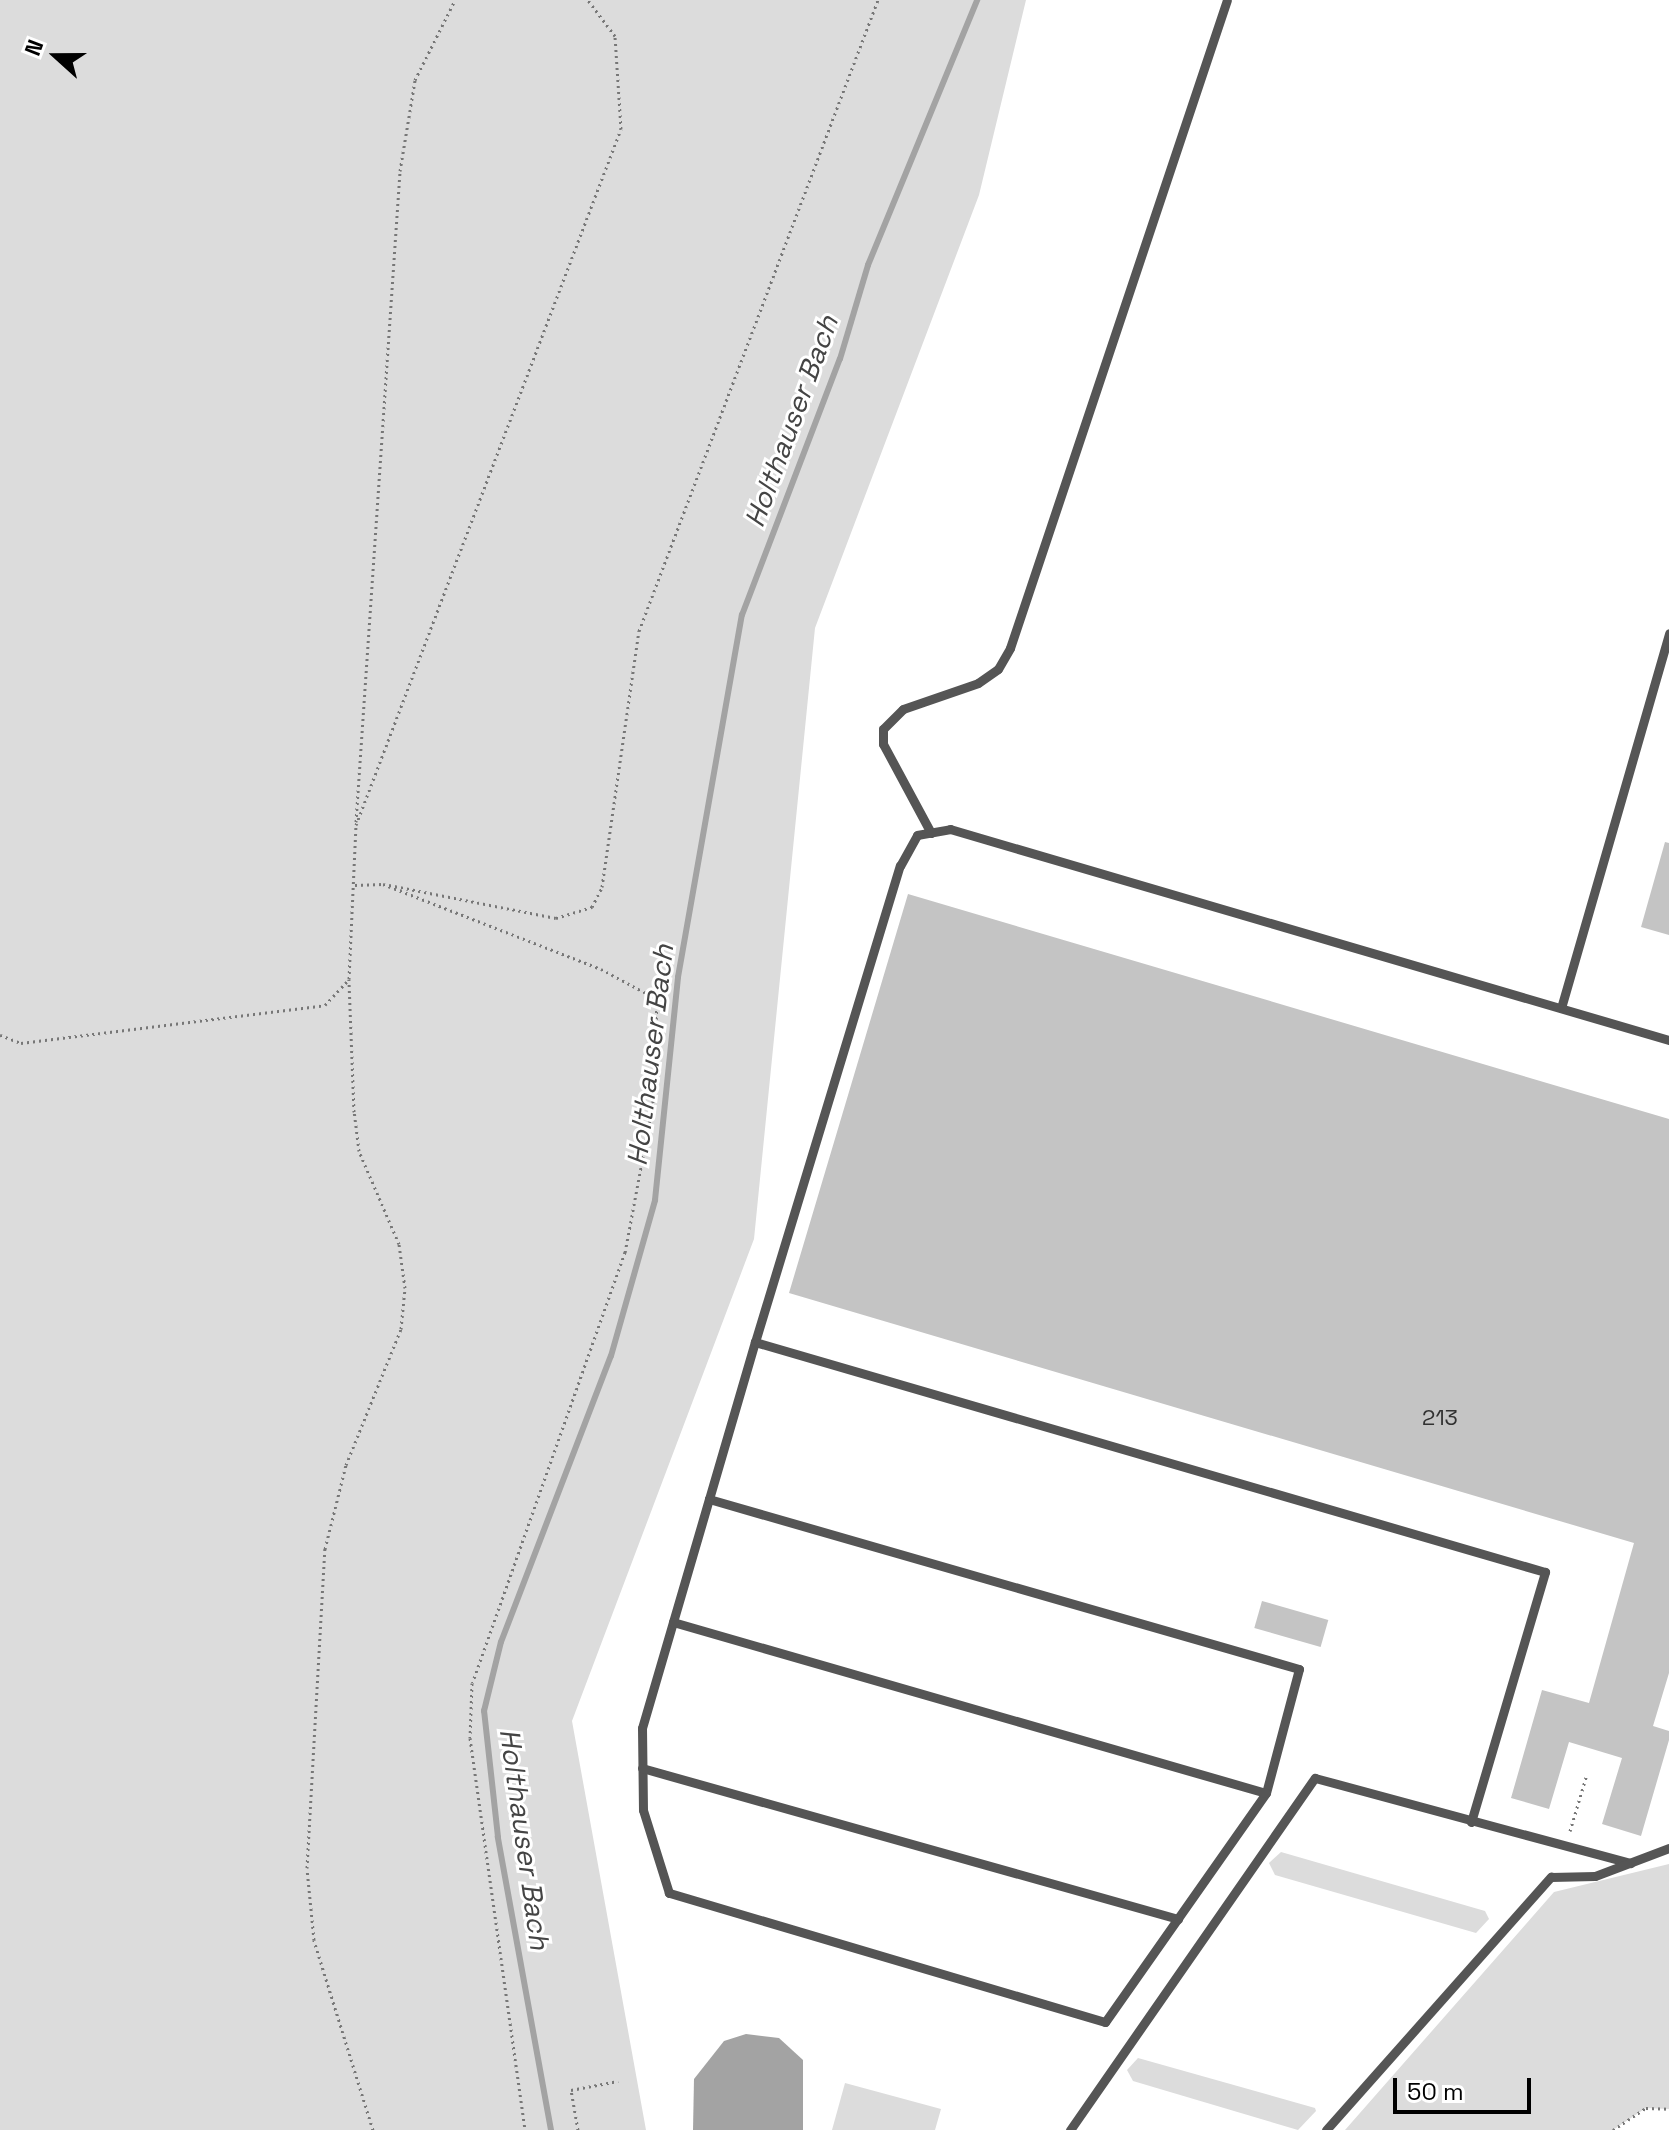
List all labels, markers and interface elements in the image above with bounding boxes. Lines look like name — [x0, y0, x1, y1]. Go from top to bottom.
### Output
north arrow — [16, 16, 96, 96]
text: N — [18, 35, 49, 59]
water label: Holthauser Bach — [737, 311, 845, 531]
water label: Holthauser Bach — [620, 942, 680, 1168]
house number: 213 — [1422, 1405, 1458, 1431]
water label: Holthauser Bach — [493, 1726, 557, 1952]
scale bar — [1397, 2062, 1535, 2112]
text: 50 m — [1407, 2076, 1464, 2107]

